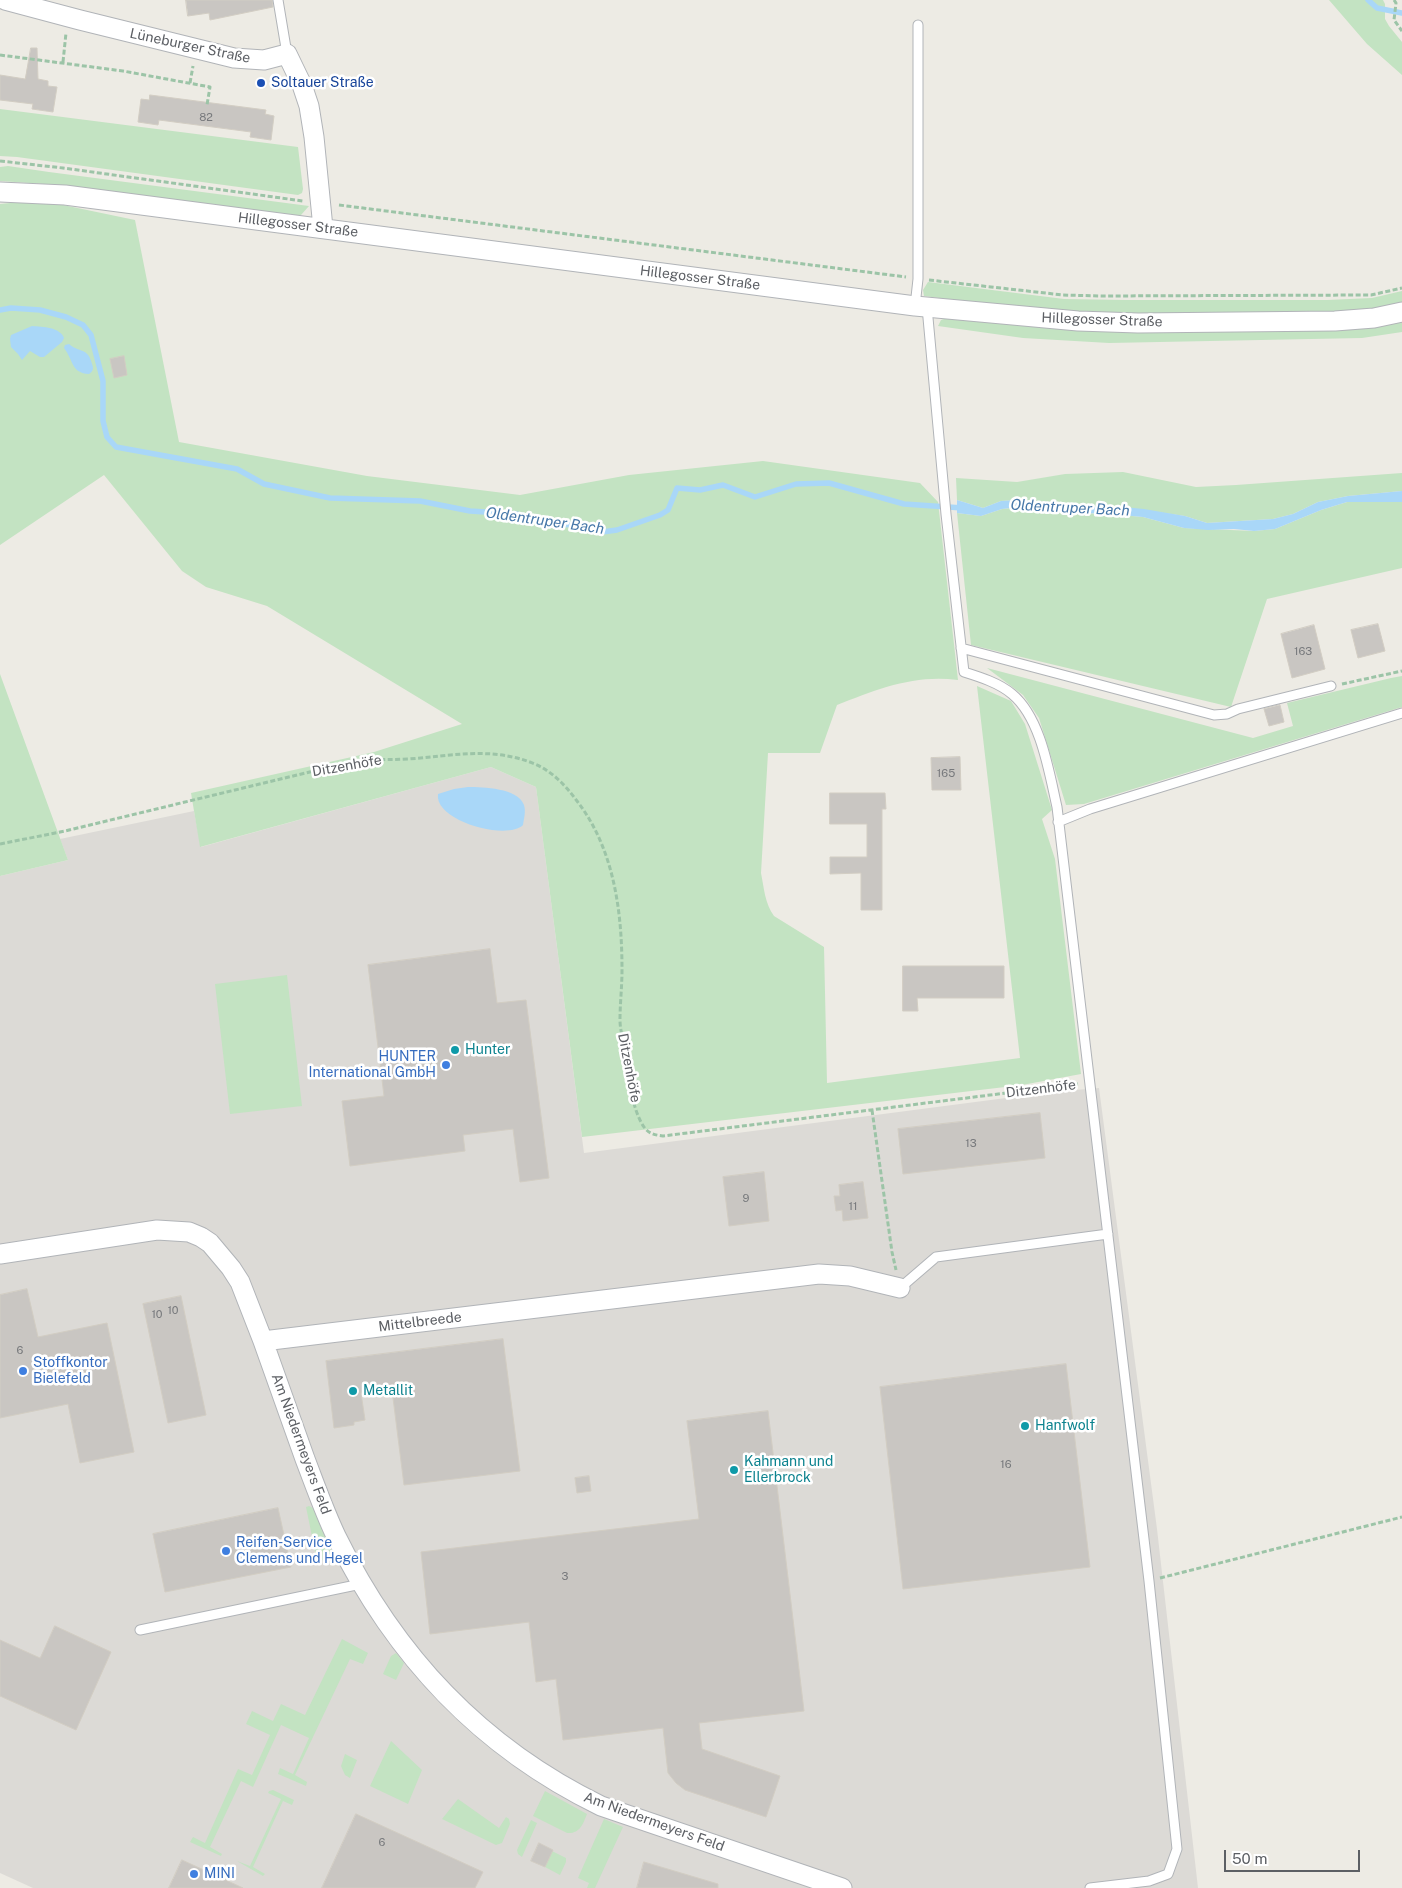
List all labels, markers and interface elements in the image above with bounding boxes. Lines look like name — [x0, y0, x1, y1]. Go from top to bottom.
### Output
street label: Lüneburger Straße — [128, 25, 252, 67]
place label: Soltauer Straße — [271, 75, 374, 91]
marker: Soltauer Straße — [255, 77, 267, 89]
house number: 82 — [199, 111, 213, 125]
street label: Hillegosser Straße — [237, 209, 359, 241]
street label: Hillegosser Straße — [639, 262, 761, 294]
street label: Hillegosser Straße — [1041, 309, 1163, 331]
water label: Oldentruper Bach — [1010, 496, 1130, 520]
water label: Oldentruper Bach — [485, 504, 605, 538]
house number: 163 — [1294, 645, 1312, 659]
street label: Ditzenhöfe — [311, 752, 383, 780]
house number: 165 — [937, 767, 955, 781]
street label: Ditzenhöfe — [614, 1032, 644, 1104]
place label: Hunter — [465, 1042, 510, 1058]
marker: Hunter — [449, 1044, 461, 1056]
place label: HUNTER International GmbH — [308, 1049, 436, 1082]
marker: HUNTER International GmbH — [440, 1059, 452, 1071]
street label: Ditzenhöfe — [1005, 1076, 1077, 1102]
house number: 13 — [965, 1137, 977, 1151]
house number: 9 — [743, 1192, 749, 1206]
house number: 11 — [849, 1200, 857, 1214]
house number: 10 — [167, 1304, 179, 1318]
house number: 10 — [151, 1308, 163, 1322]
street label: Mittelbreede — [377, 1309, 463, 1335]
house number: 6 — [17, 1344, 23, 1358]
place label: Stoffkontor Bielefeld — [33, 1355, 108, 1388]
marker: Stoffkontor Bielefeld — [17, 1365, 29, 1377]
street label: Am Niedermeyers Feld — [268, 1371, 334, 1517]
place label: Metallit — [363, 1383, 413, 1399]
marker: Metallit — [347, 1385, 359, 1397]
place label: Hanfwolf — [1035, 1418, 1095, 1434]
marker: Hanfwolf — [1019, 1420, 1031, 1432]
place label: Kahmann und Ellerbrock — [744, 1454, 833, 1486]
house number: 16 — [1000, 1458, 1012, 1472]
marker: Kahmann und Ellerbrock — [728, 1464, 740, 1476]
place label: Reifen-Service Clemens und Hegel — [236, 1535, 363, 1568]
marker: Reifen-Service Clemens und Hegel — [220, 1545, 232, 1557]
house number: 3 — [562, 1570, 568, 1584]
street label: Am Niedermeyers Feld — [581, 1789, 727, 1855]
house number: 6 — [379, 1836, 385, 1850]
scale bar — [1227, 1840, 1363, 1872]
text: 50 m — [1232, 1850, 1267, 1867]
place label: MINI — [204, 1866, 235, 1882]
marker: MINI — [188, 1868, 200, 1880]

